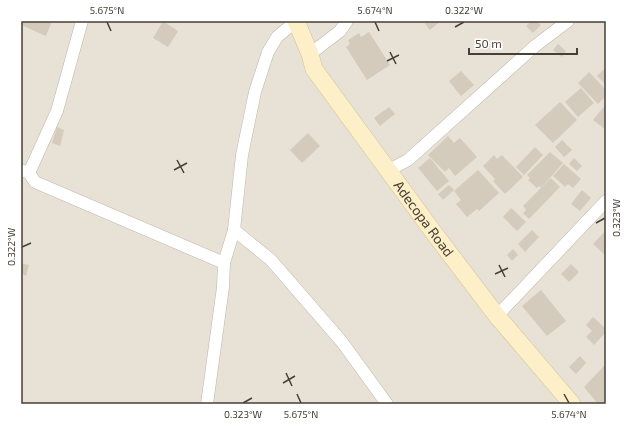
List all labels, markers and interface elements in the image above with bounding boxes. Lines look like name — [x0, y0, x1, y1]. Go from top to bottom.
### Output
text: 5.675°N — [90, 4, 124, 16]
text: 5.674°N — [357, 4, 393, 16]
text: 0.322°W — [445, 4, 484, 16]
scale bar — [469, 30, 577, 56]
text: 50 m — [475, 36, 502, 50]
street label: Adecopa Road — [391, 177, 458, 260]
text: 0.323°W — [610, 198, 622, 237]
text: 0.322°W — [5, 227, 17, 266]
text: 0.323°W — [224, 408, 263, 420]
text: 5.675°N — [284, 408, 318, 420]
text: 5.674°N — [551, 408, 587, 420]

